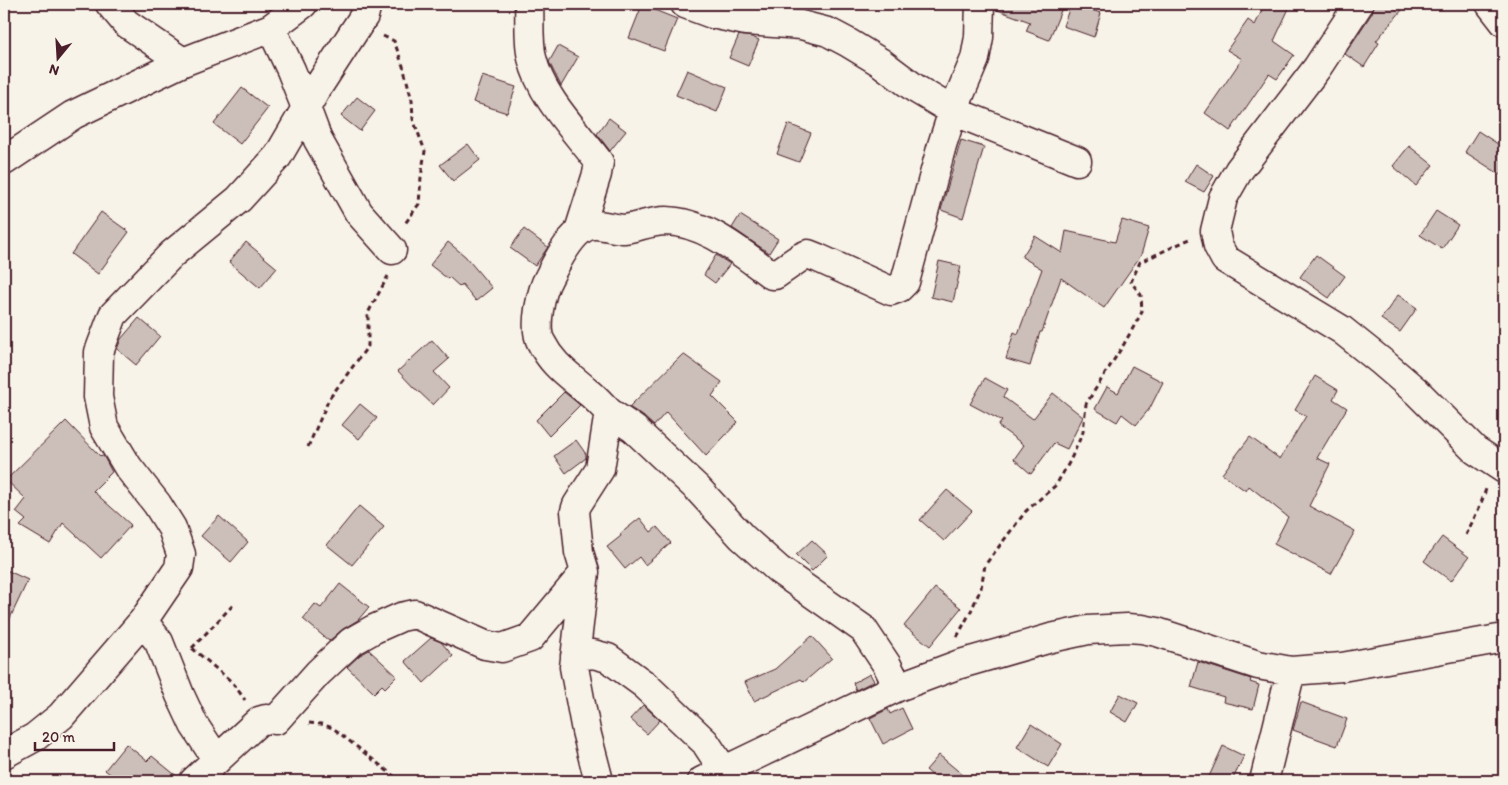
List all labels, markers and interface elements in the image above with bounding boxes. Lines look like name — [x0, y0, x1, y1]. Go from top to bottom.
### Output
north arrow — [32, 32, 82, 82]
text: N — [47, 60, 61, 79]
scale bar — [35, 720, 114, 752]
text: 20 m — [42, 728, 76, 746]

